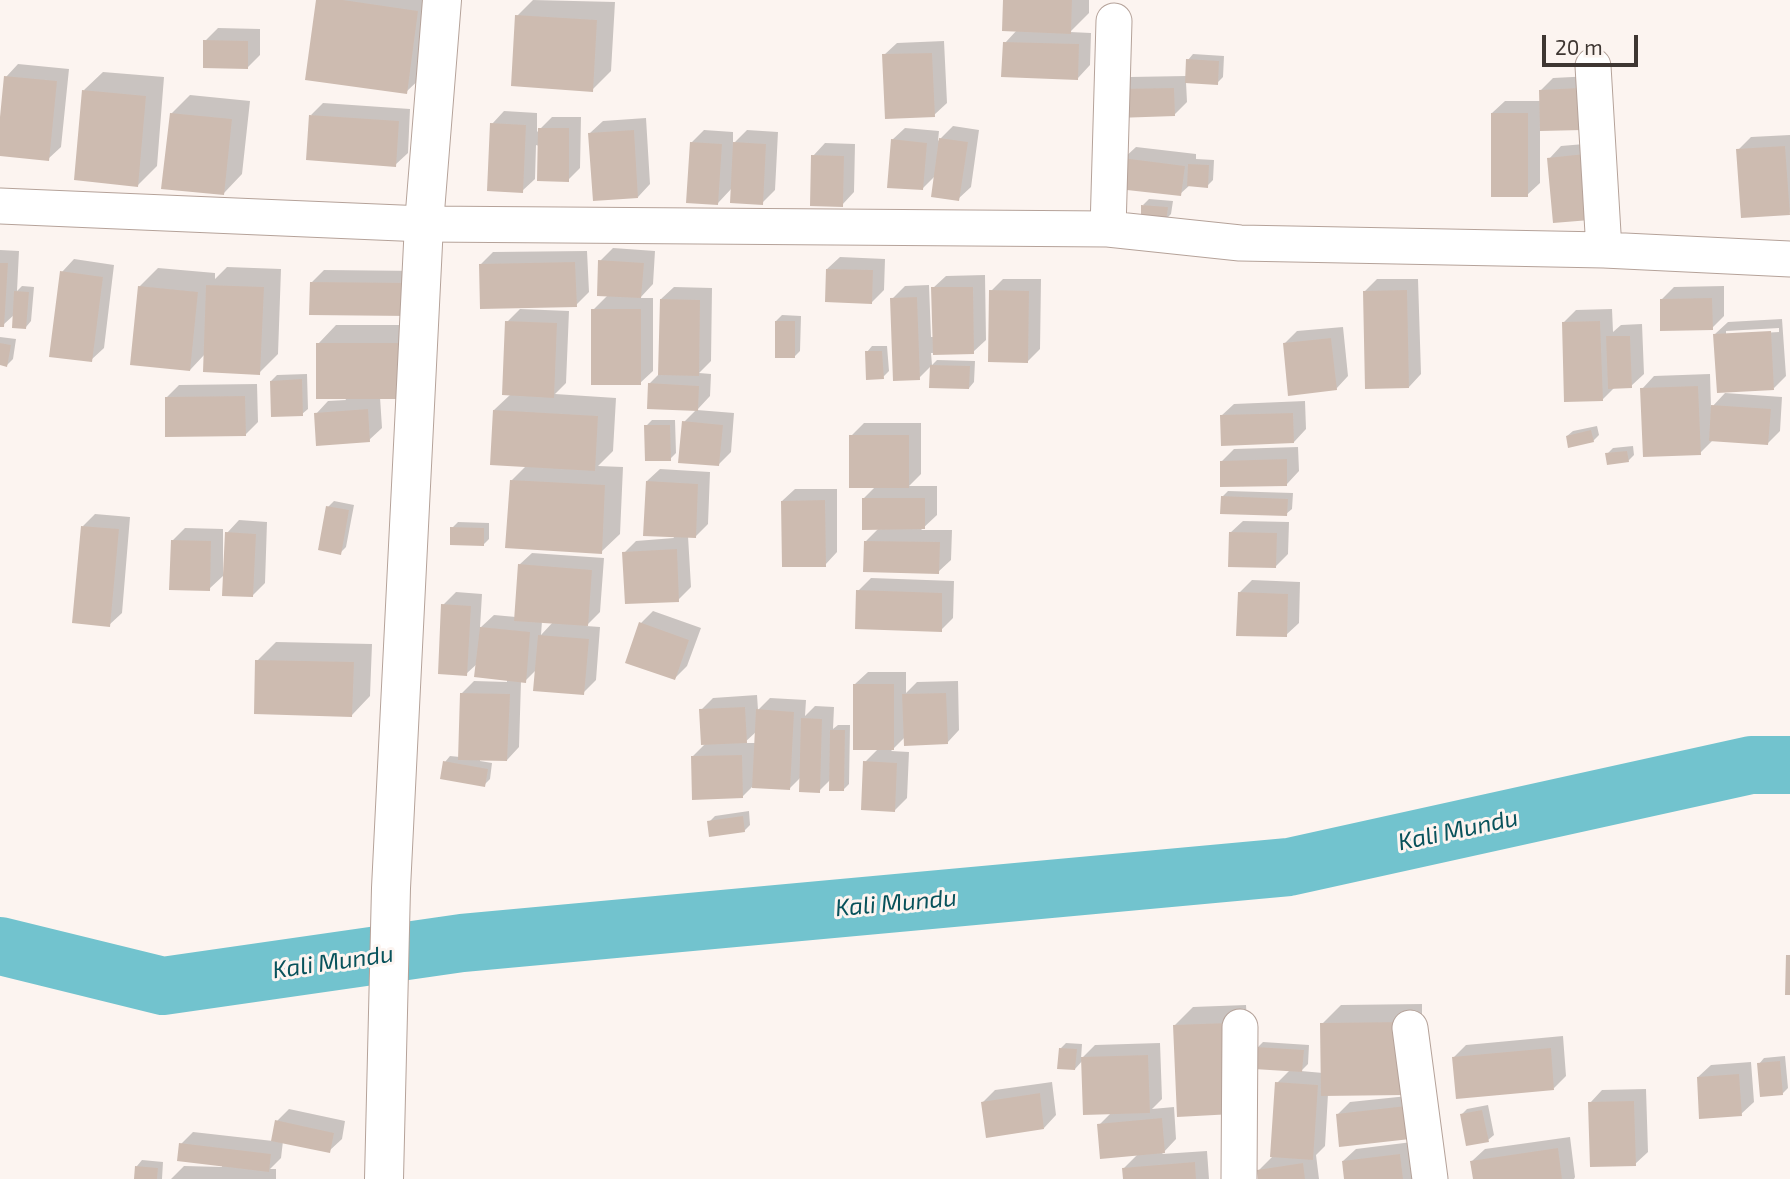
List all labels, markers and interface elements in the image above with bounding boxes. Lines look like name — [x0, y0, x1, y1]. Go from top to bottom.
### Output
scale bar — [1545, 21, 1641, 65]
text: 20 m — [1555, 34, 1603, 59]
water label: Kali Mundu — [1395, 803, 1521, 857]
water label: Kali Mundu — [834, 883, 958, 923]
water label: Kali Mundu — [271, 939, 395, 985]

